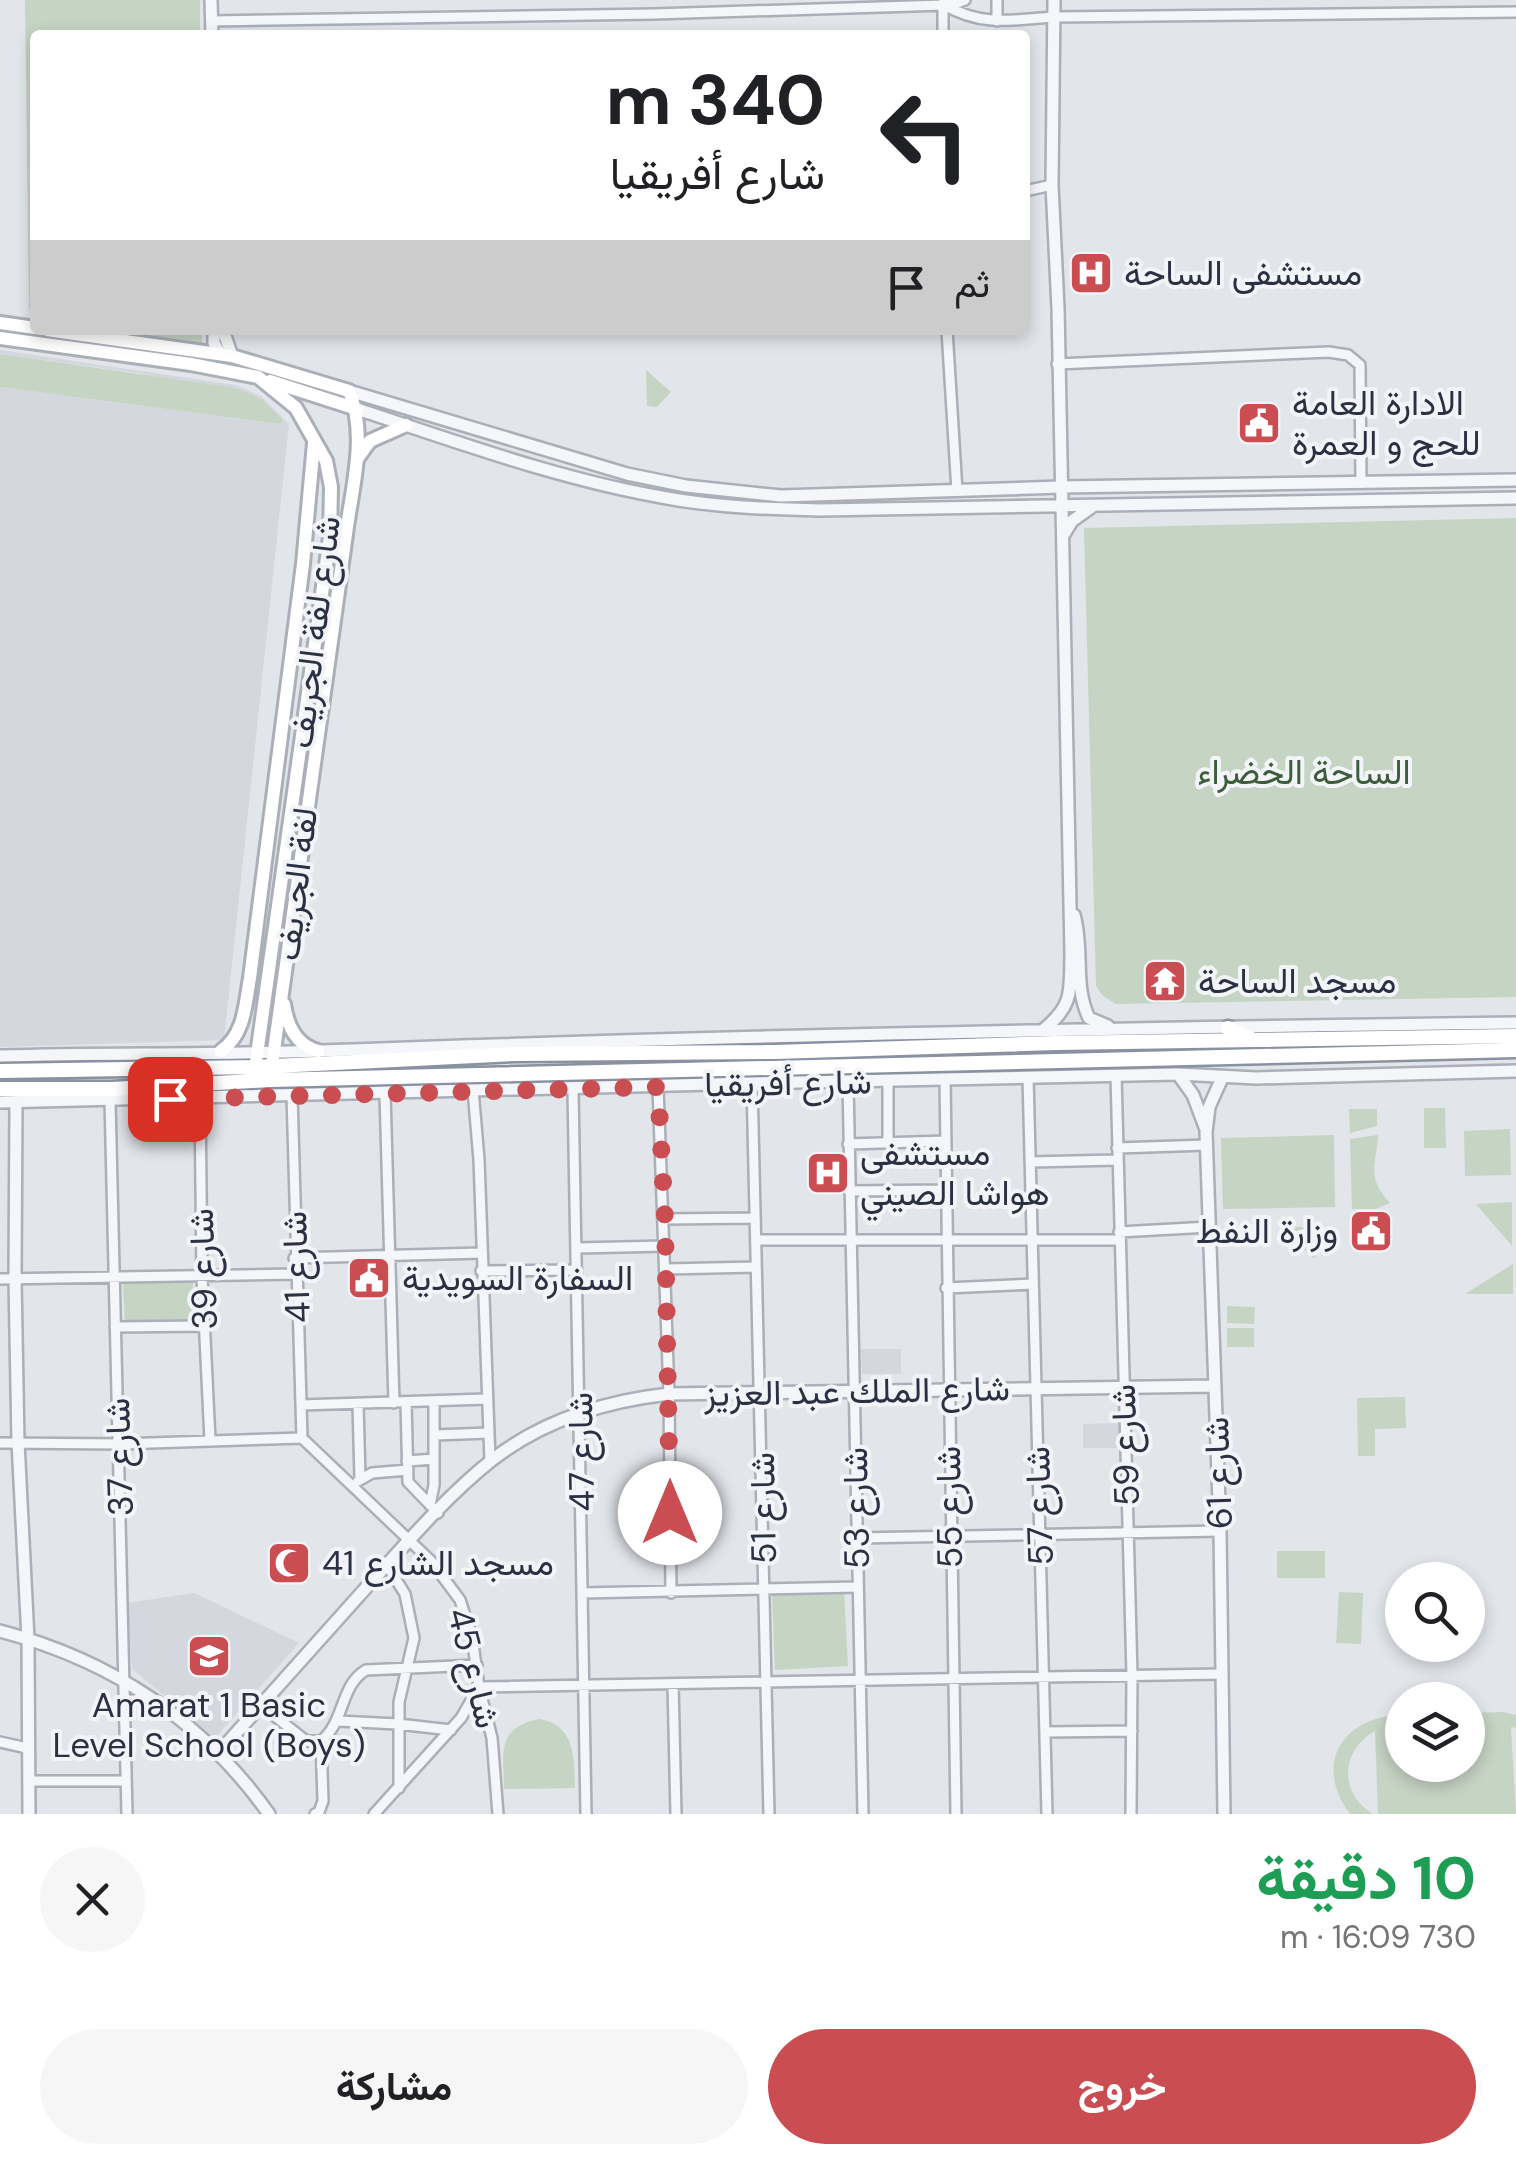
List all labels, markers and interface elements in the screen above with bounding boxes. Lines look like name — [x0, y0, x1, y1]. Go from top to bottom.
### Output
text: 340 m — [606, 55, 825, 146]
icon: left — [860, 70, 990, 200]
text: شارع أفريقيا — [610, 144, 825, 203]
hospital icon: مستشفى الساحة — [1068, 250, 1114, 296]
place label: مستشفى الساحة — [1124, 250, 1362, 296]
text: ثم — [954, 259, 990, 309]
icon: arrive — [879, 260, 934, 315]
place label: الادارة العامة للحج و العمرة — [1292, 380, 1481, 467]
public building icon: الادارة العامة للحج و العمرة — [1236, 400, 1282, 446]
street label: شارع لفة الجريف — [277, 513, 352, 751]
park label: الساحة الخضراء — [1197, 749, 1411, 795]
street label: لفة الجريف — [264, 805, 328, 963]
temple icon: مسجد الساحة — [1142, 958, 1188, 1004]
place label: مسجد الساحة — [1198, 958, 1397, 1004]
pin — [128, 1057, 213, 1142]
street label: شارع أفريقيا — [704, 1059, 872, 1108]
icon: arrive — [143, 1072, 198, 1127]
place label: مستشفى هواشا الصيني — [860, 1130, 1050, 1222]
hospital icon: مستشفى هواشا الصيني — [805, 1150, 851, 1196]
street label: شارع 39 — [178, 1208, 229, 1330]
place label: وزارة النفط — [1196, 1208, 1338, 1254]
public building icon: وزارة النفط — [1348, 1208, 1394, 1254]
street label: شارع 41 — [271, 1210, 322, 1324]
public building icon: السفارة السويدية — [346, 1255, 392, 1301]
place label: السفارة السويدية — [402, 1255, 633, 1301]
street label: شارع الملك عبد العزيز — [703, 1365, 1010, 1418]
street label: شارع 59 — [1100, 1383, 1151, 1507]
street label: شارع 47 — [557, 1392, 606, 1512]
street label: شارع 37 — [94, 1397, 145, 1517]
street label: شارع 61 — [1193, 1416, 1244, 1530]
street label: شارع 55 — [925, 1445, 974, 1569]
street label: شارع 57 — [1014, 1446, 1065, 1566]
street label: شارع 53 — [832, 1447, 881, 1569]
street label: شارع 51 — [739, 1452, 788, 1564]
position arrow — [618, 1461, 722, 1565]
mosque icon: مسجد الشارع 41 — [266, 1540, 312, 1586]
place label: مسجد الشارع 41 — [322, 1540, 554, 1587]
map controls — [1385, 1562, 1485, 1782]
button: search — [1385, 1562, 1485, 1662]
street label: شارع 45 — [436, 1603, 511, 1733]
school or university icon: Amarat 1 Basic Level School (Boys) — [186, 1633, 232, 1679]
place label: Amarat 1 Basic Level School (Boys) — [52, 1682, 366, 1768]
button: layers — [1385, 1682, 1485, 1782]
text: 10 دقيقة — [1256, 1839, 1476, 1918]
button: close — [40, 1847, 145, 1952]
text: 730 m · 16:09 — [1280, 1916, 1476, 1958]
button: مشاركة — [40, 2029, 748, 2144]
button: خروج — [768, 2029, 1476, 2144]

